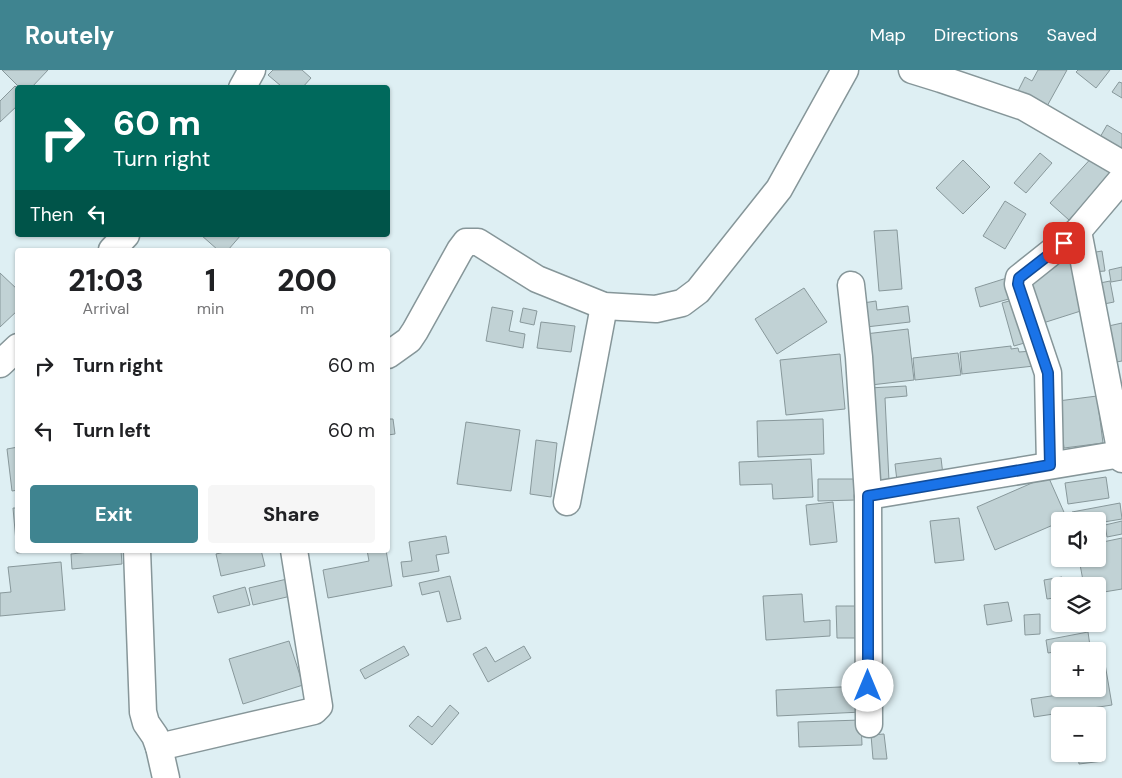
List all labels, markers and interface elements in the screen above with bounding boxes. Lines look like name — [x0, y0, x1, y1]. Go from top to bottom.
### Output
text: Routely — [25, 20, 114, 51]
text: Map — [870, 23, 906, 47]
text: Directions — [934, 23, 1019, 47]
text: Saved — [1047, 23, 1097, 47]
text: 60 m — [113, 100, 201, 146]
icon: right — [30, 105, 95, 170]
text: Turn right — [113, 144, 210, 173]
icon: left — [83, 200, 111, 228]
text: Then — [30, 202, 73, 227]
pin — [1043, 222, 1085, 264]
icon: arrive — [1050, 229, 1078, 257]
text: 21:03 — [68, 261, 144, 300]
text: 1 — [205, 261, 216, 300]
text: 200 — [277, 261, 337, 300]
text: Arrival — [83, 298, 129, 319]
text: min — [197, 298, 224, 319]
text: m — [300, 298, 314, 319]
icon: right — [30, 352, 58, 380]
text: Turn right — [73, 353, 163, 378]
text: 60 m — [328, 353, 375, 378]
icon: left — [30, 417, 58, 445]
text: Turn left — [73, 418, 151, 443]
text: 60 m — [328, 418, 375, 443]
button: Exit — [30, 485, 198, 543]
button: Share — [208, 485, 375, 543]
map controls — [1051, 512, 1106, 762]
button: sound — [1051, 512, 1106, 567]
button: layers — [1051, 577, 1106, 632]
button: + — [1051, 642, 1106, 697]
position arrow — [841, 659, 893, 711]
button: − — [1051, 707, 1106, 762]

